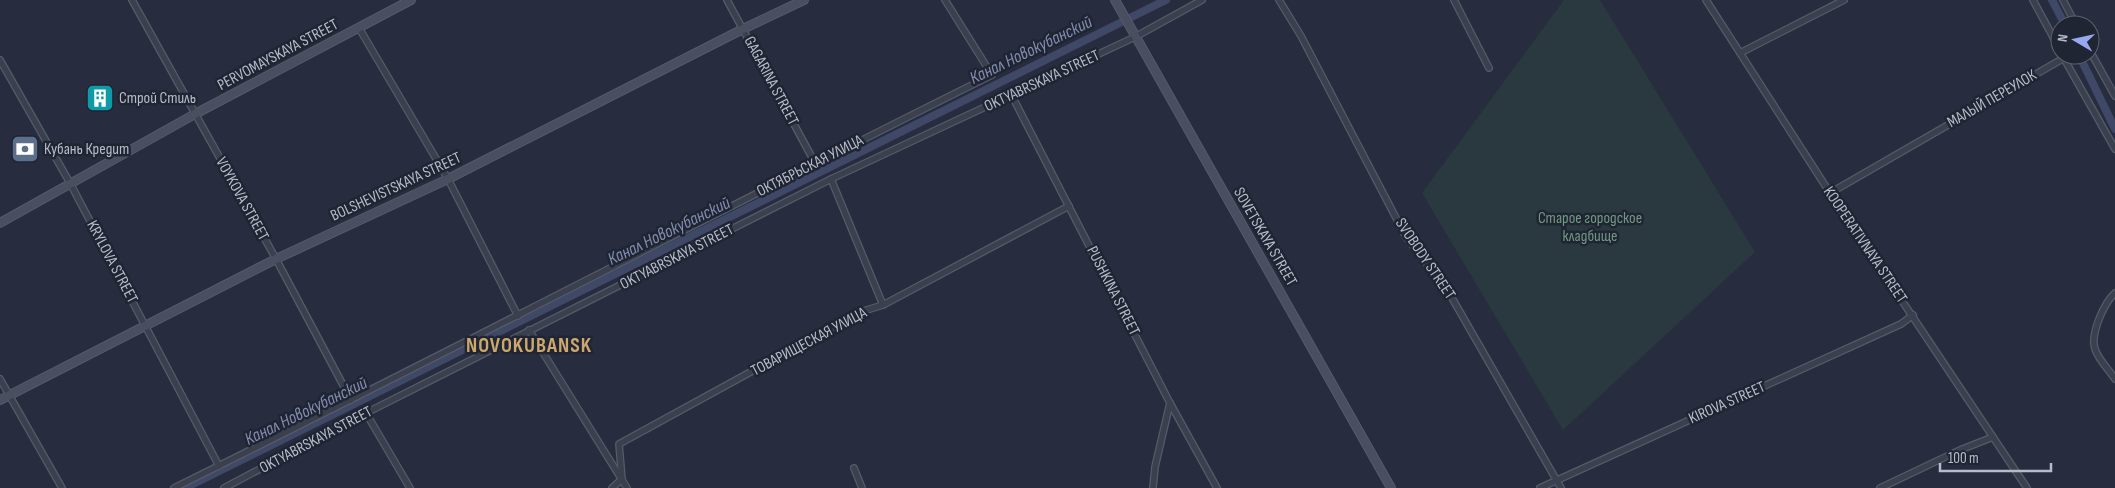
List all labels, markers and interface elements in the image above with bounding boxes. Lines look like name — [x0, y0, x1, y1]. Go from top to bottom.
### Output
water label: Канал Новокубанский — [966, 11, 1096, 89]
street label: PERVOMAYSKAYA STREET — [214, 15, 342, 95]
north arrow — [2050, 15, 2100, 65]
street label: GAGARINA STREET — [740, 33, 803, 129]
text: N — [2054, 33, 2072, 43]
street label: OKTYABRSKAYA STREET — [981, 46, 1103, 116]
street label: МАЛЫЙ ПЕРЕУЛОК — [1944, 65, 2041, 132]
building icon: Строй Стиль — [85, 83, 115, 113]
place label: Строй Стиль — [119, 89, 196, 108]
street label: ОКТЯБРЬСКАЯ УЛИЦА — [754, 131, 867, 201]
bank icon: Кубань Кредит — [10, 134, 40, 164]
place label: Кубань Кредит — [44, 140, 129, 159]
street label: BOLSHEVISTSKAYA STREET — [328, 148, 465, 226]
street label: VOYKOVA STREET — [211, 154, 273, 245]
street label: KOOPERATIVNAYA STREET — [1819, 183, 1911, 307]
street label: SOVETSKAYA STREET — [1229, 184, 1301, 290]
water label: Канал Новокубанский — [604, 192, 734, 270]
park label: Старое городское кладбище — [1538, 209, 1642, 246]
street label: SVOBODY STREET — [1391, 215, 1459, 304]
street label: KRYLOVA STREET — [82, 217, 142, 307]
street label: OKTYABRSKAYA STREET — [617, 220, 737, 294]
street label: PUSHKINA STREET — [1082, 243, 1144, 339]
street label: ТОВАРИЩЕСКАЯ УЛИЦА — [748, 303, 870, 380]
district label: NOVOKUBANSK — [466, 333, 592, 358]
water label: Канал Новокубанский — [241, 372, 371, 450]
street label: KIROVA STREET — [1686, 377, 1769, 428]
street label: OKTYABRSKAYA STREET — [256, 402, 376, 478]
scale bar — [1940, 440, 2051, 472]
text: 100 m — [1948, 449, 1979, 468]

